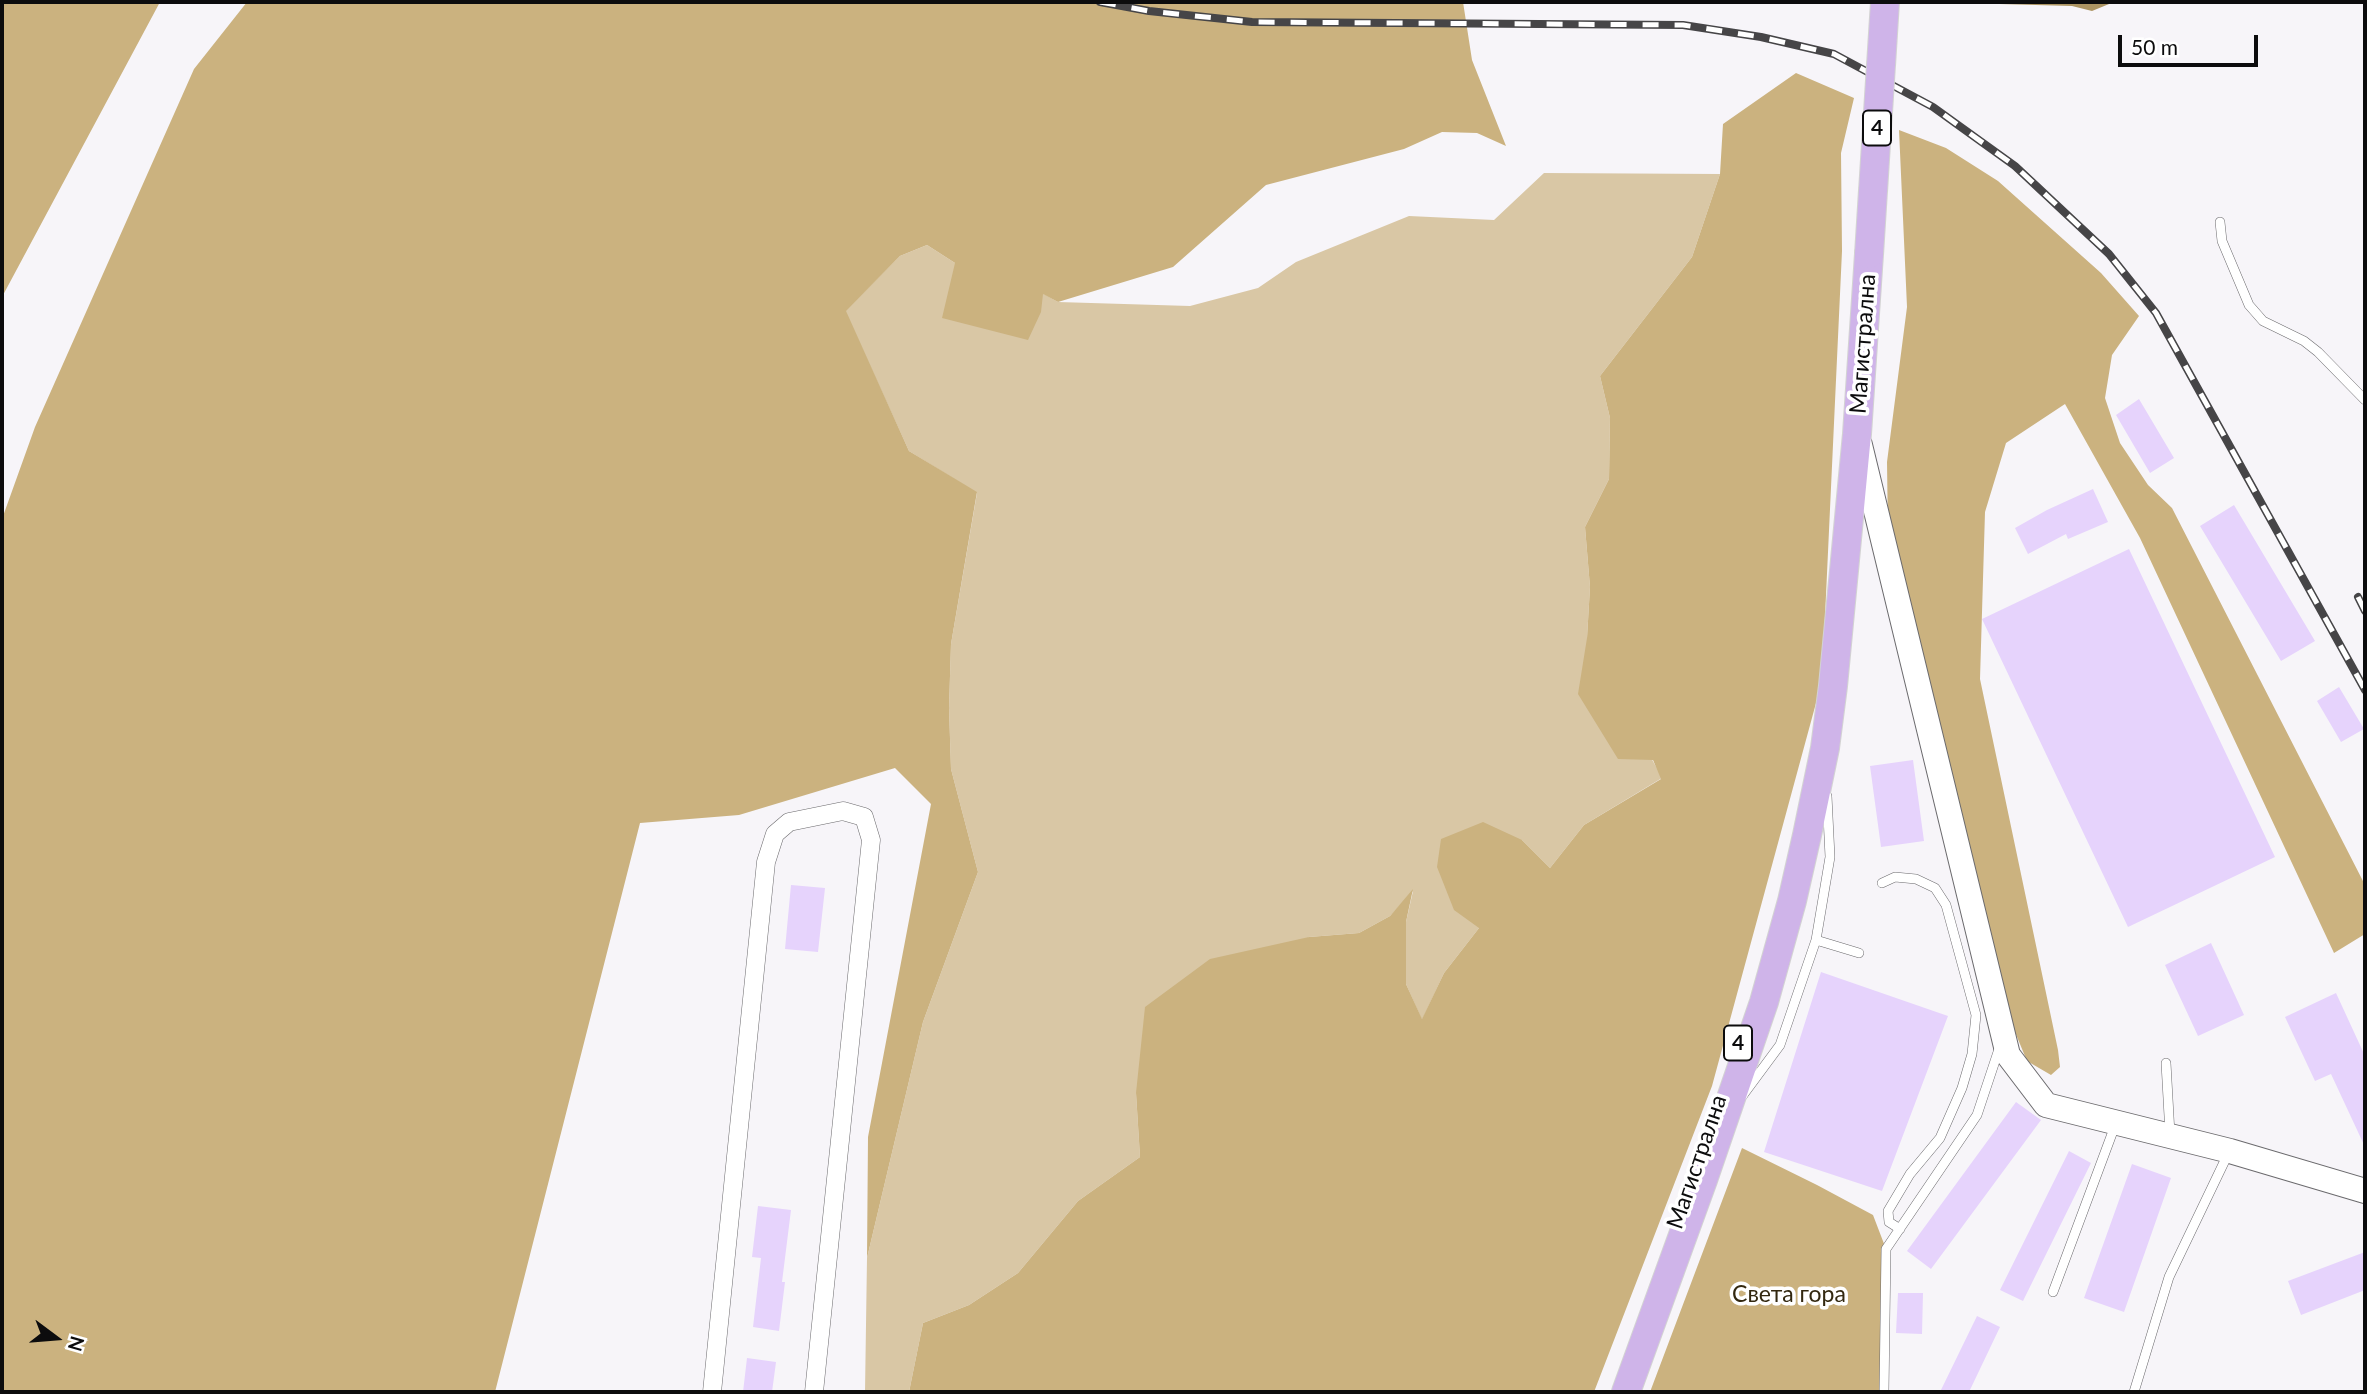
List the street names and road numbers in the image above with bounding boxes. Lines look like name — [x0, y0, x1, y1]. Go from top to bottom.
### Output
road number: 4 — [1863, 110, 1891, 146]
street label: Магистрална — [1844, 273, 1882, 415]
road number: 4 — [1724, 1026, 1752, 1060]
street label: Магистрална — [1661, 1091, 1733, 1233]

